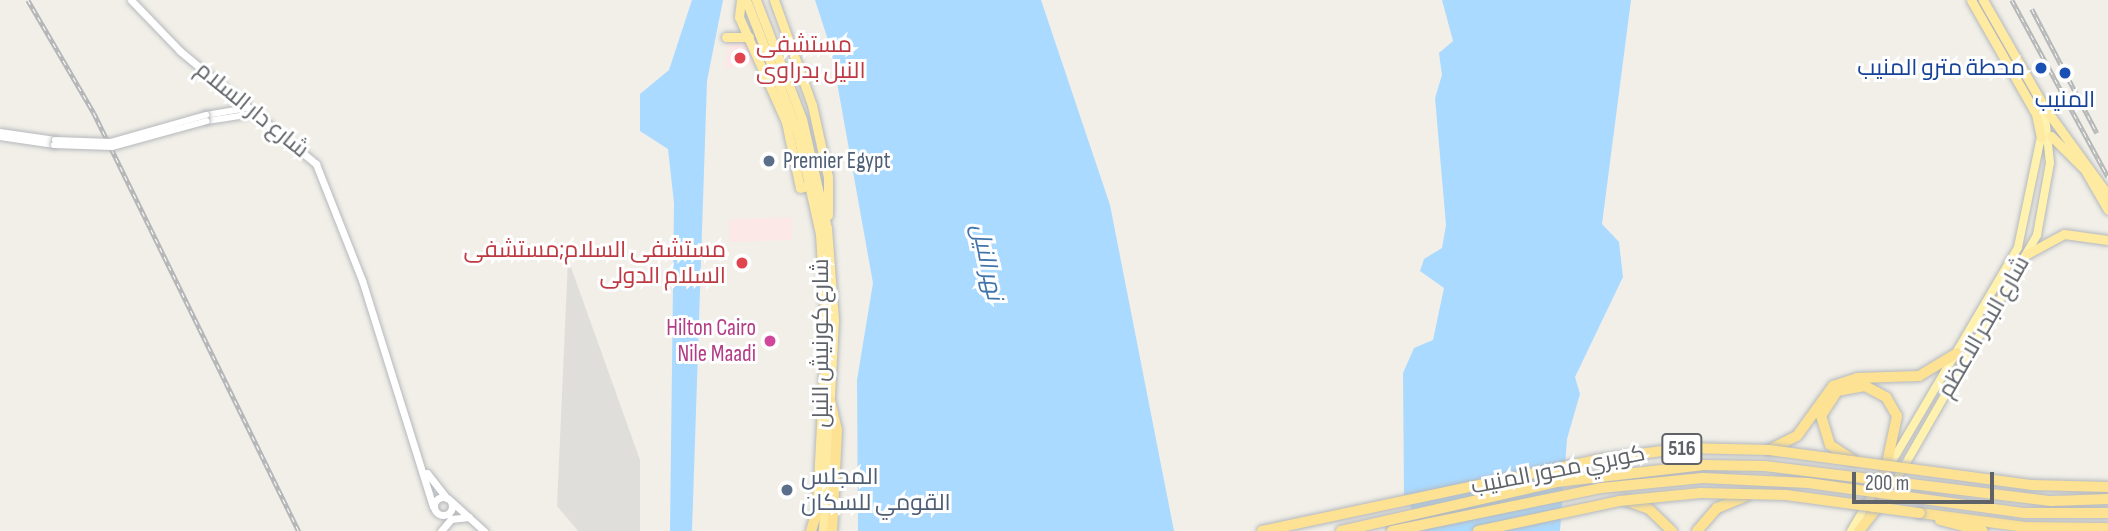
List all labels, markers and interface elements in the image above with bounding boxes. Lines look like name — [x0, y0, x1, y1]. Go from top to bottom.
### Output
place label: مستشفى النيل بدراوى — [756, 31, 866, 85]
marker: مستشفى النيل بدراوى — [730, 48, 750, 68]
place label: محطة مترو المنيب — [1857, 54, 2025, 82]
street label: شارع دار السلام — [190, 56, 314, 164]
marker: محطة مترو المنيب — [2031, 58, 2051, 78]
marker: المنيب — [2055, 63, 2075, 83]
place label: المنيب — [2035, 86, 2095, 114]
place label: Premier Egypt — [783, 147, 890, 175]
marker: Premier Egypt — [761, 153, 777, 169]
water label: نهر النيل — [965, 221, 1009, 303]
place label: مستشفى السلام;مستشفى السلام الدولى — [464, 236, 726, 290]
street label: شارع البحر الاعظم — [1932, 251, 2036, 403]
marker: مستشفى السلام;مستشفى السلام الدولى — [732, 253, 752, 273]
street label: شارع كورنيش النيل — [807, 258, 835, 428]
place label: Hilton Cairo Nile Maadi — [666, 314, 756, 368]
marker: Hilton Cairo Nile Maadi — [762, 333, 778, 349]
road number: 516 — [1661, 432, 1703, 466]
street label: كوبري محور المنيب — [1469, 440, 1647, 500]
scale bar — [1856, 458, 1998, 502]
place label: المجلس القومي للسكان — [801, 463, 951, 517]
text: 200 m — [1865, 471, 1909, 496]
marker: المجلس القومي للسكان — [779, 482, 795, 498]

